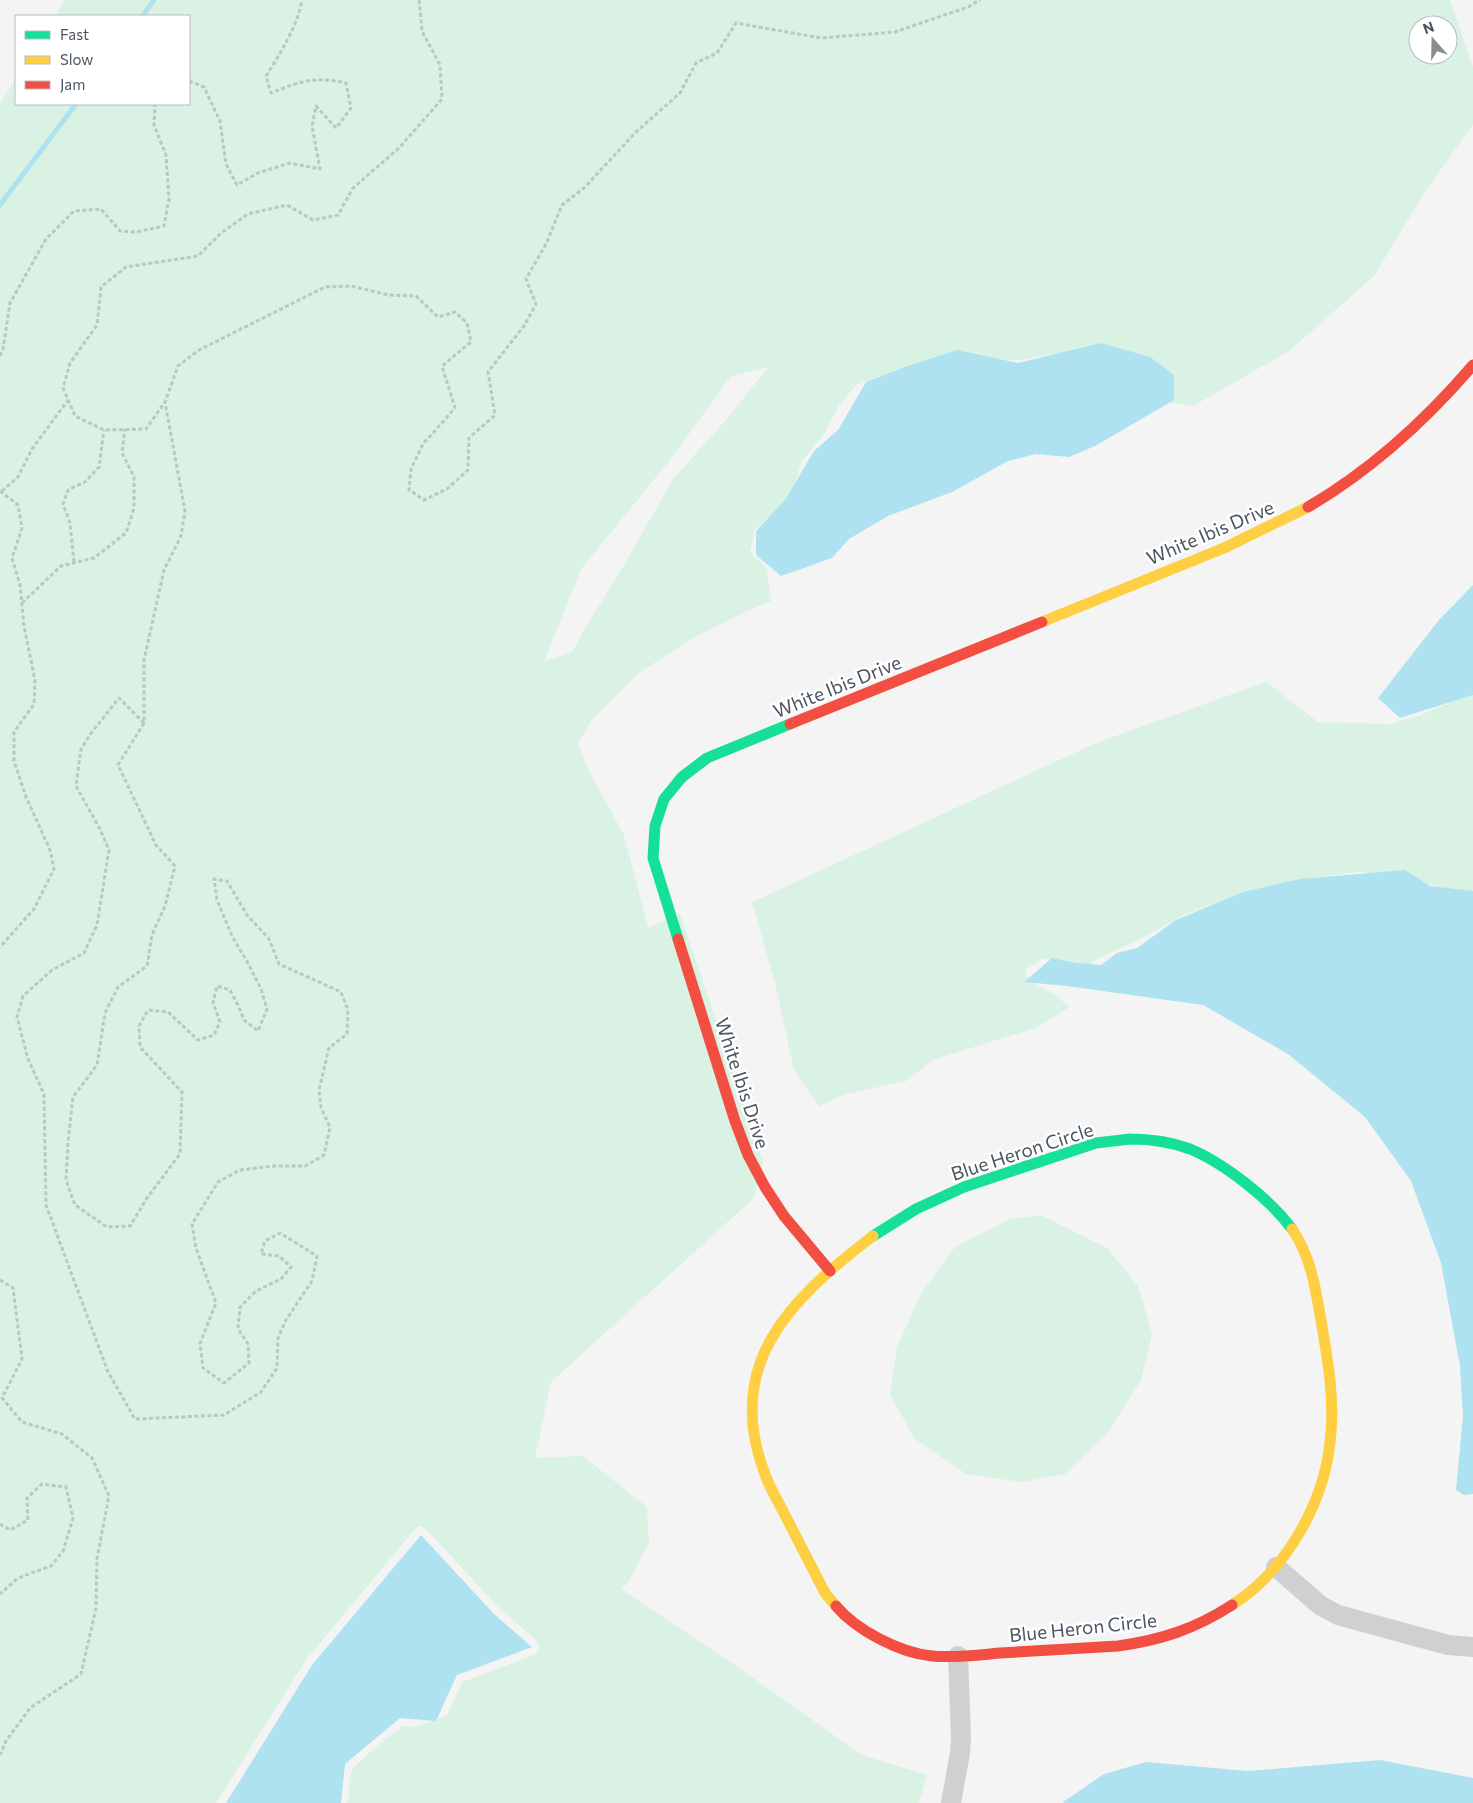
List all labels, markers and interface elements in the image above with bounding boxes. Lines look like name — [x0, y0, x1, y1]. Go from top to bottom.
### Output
legend — [15, 15, 190, 105]
north arrow — [1408, 15, 1458, 65]
text: N — [1421, 18, 1436, 37]
text: Fast — [60, 25, 89, 43]
text: Slow — [60, 50, 93, 68]
text: Jam — [60, 75, 85, 93]
street label: White Ibis Drive — [1143, 495, 1277, 569]
street label: White Ibis Drive — [770, 650, 904, 722]
street label: White Ibis Drive — [711, 1015, 775, 1151]
street label: Blue Heron Circle — [948, 1117, 1096, 1185]
street label: Blue Heron Circle — [1008, 1608, 1158, 1646]

